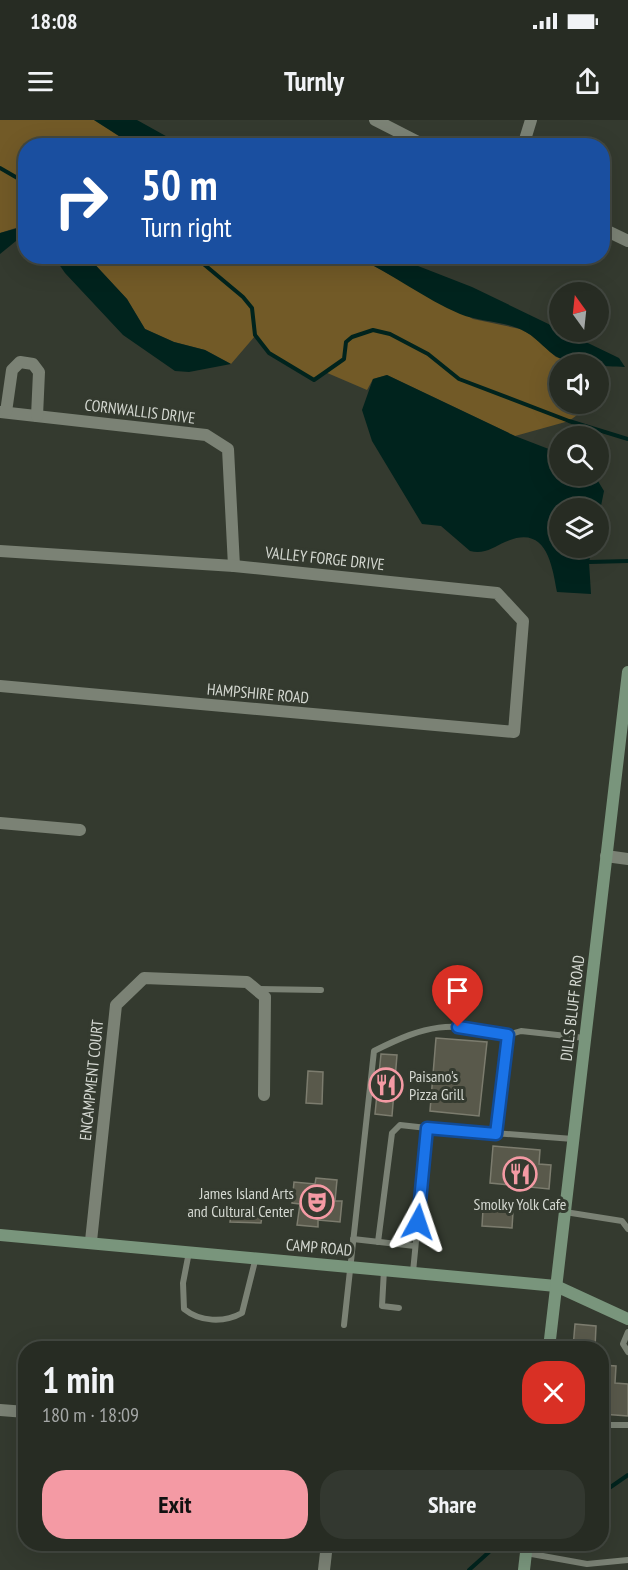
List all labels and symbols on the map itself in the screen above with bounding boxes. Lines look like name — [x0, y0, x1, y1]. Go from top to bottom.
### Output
north arrow — [549, 282, 609, 342]
street label: CORNWALLIS DRIVE — [84, 394, 197, 428]
street label: VALLEY FORGE DRIVE — [263, 542, 386, 574]
street label: HAMPSHIRE ROAD — [206, 679, 310, 707]
street label: DILLS BLUFF ROAD — [556, 954, 588, 1062]
pin — [432, 965, 483, 1027]
street label: ENCAMPMENT COURT — [75, 1019, 107, 1141]
place label: Paisano's Pizza Grill — [409, 1066, 464, 1104]
restaurant icon: Paisano's Pizza Grill — [368, 1067, 404, 1103]
restaurant icon: Smolky Yolk Cafe — [502, 1156, 538, 1192]
place label: James Island Arts and Cultural Center — [187, 1183, 295, 1221]
theatre icon: James Island Arts and Cultural Center — [299, 1184, 335, 1220]
position arrow — [386, 1190, 450, 1254]
place label: Smolky Yolk Cafe — [474, 1194, 566, 1214]
street label: CAMP ROAD — [285, 1234, 353, 1260]

